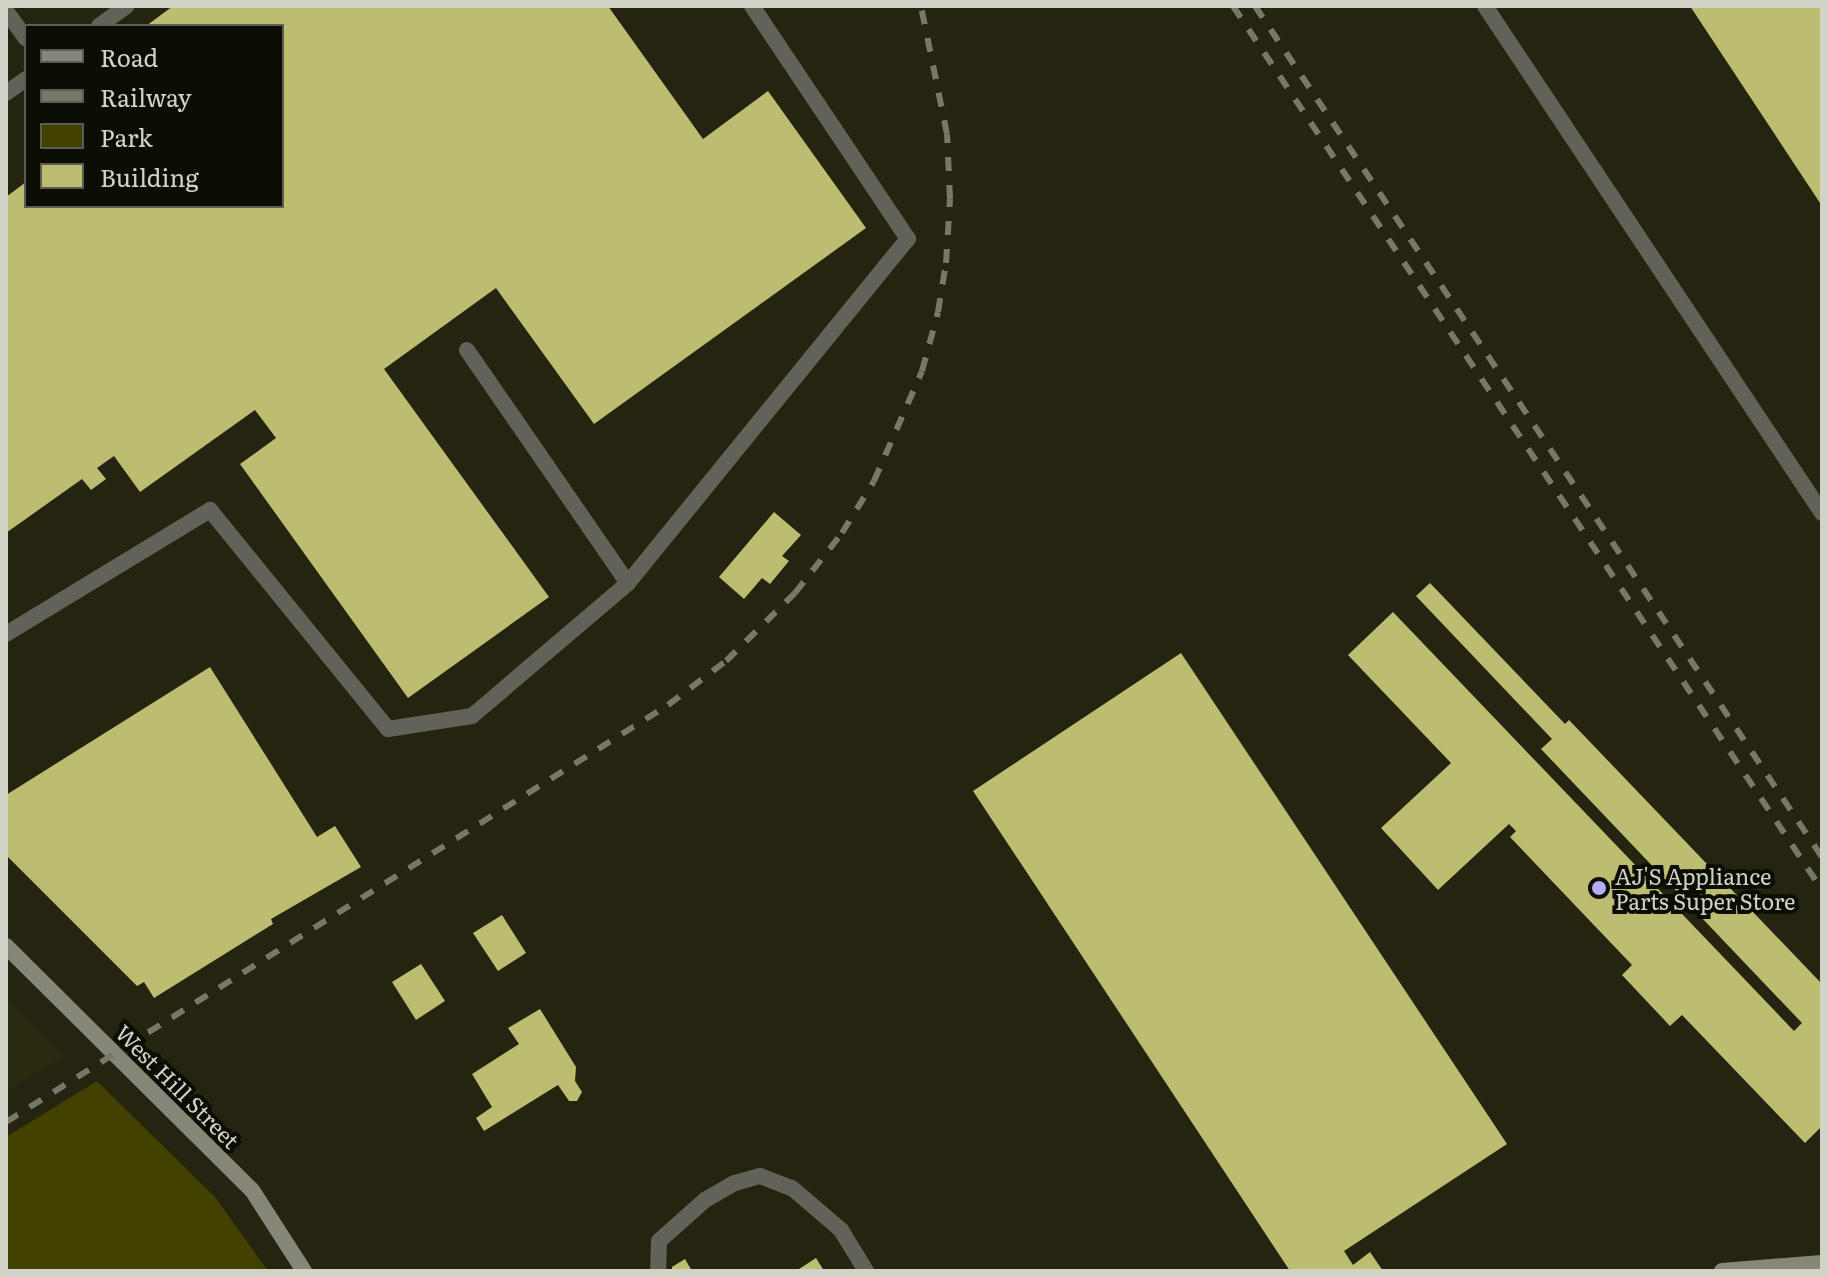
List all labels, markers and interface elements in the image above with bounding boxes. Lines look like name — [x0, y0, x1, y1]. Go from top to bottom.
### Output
legend — [24, 24, 284, 208]
text: Road — [100, 39, 158, 74]
text: Railway — [100, 79, 192, 114]
text: Park — [100, 119, 153, 154]
text: Building — [100, 159, 199, 194]
place label: AJ'S Appliance Parts Super Store — [1615, 862, 1796, 914]
marker: AJ'S Appliance Parts Super Store — [1590, 879, 1608, 897]
street label: West Hill Street — [111, 1019, 245, 1153]

